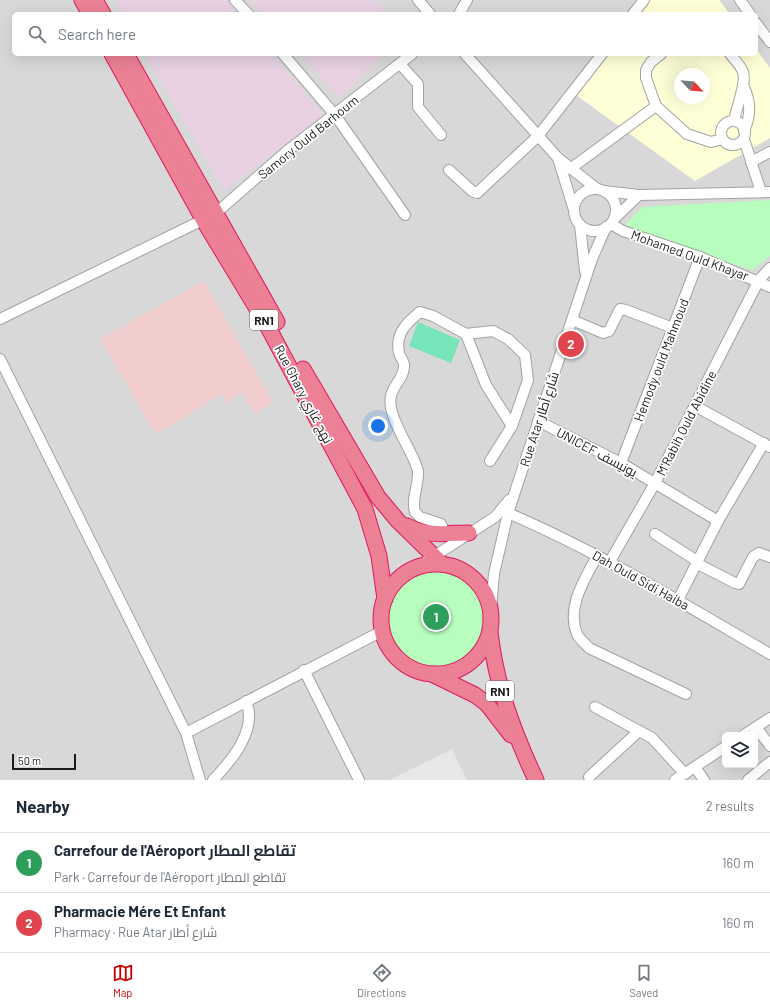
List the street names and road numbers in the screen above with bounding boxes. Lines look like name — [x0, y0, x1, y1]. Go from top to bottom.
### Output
street label: Samory Ould Barhoum — [255, 92, 361, 182]
street label: Mohamed Ould Khayar — [629, 226, 751, 284]
street label: Hemody ould Mahmoud — [630, 296, 692, 424]
road number: RN1 — [250, 310, 278, 330]
street label: Rue Ghary نهج غاري — [269, 342, 337, 447]
street label: M'Rabih Ould Abidine — [653, 368, 719, 478]
street label: Rue Atar شارع أطار — [516, 369, 563, 469]
street label: UNICEF يونيسف — [554, 424, 641, 480]
street label: Dah Ould Sidi Haiba — [590, 547, 692, 613]
road number: RN1 — [486, 681, 514, 701]

